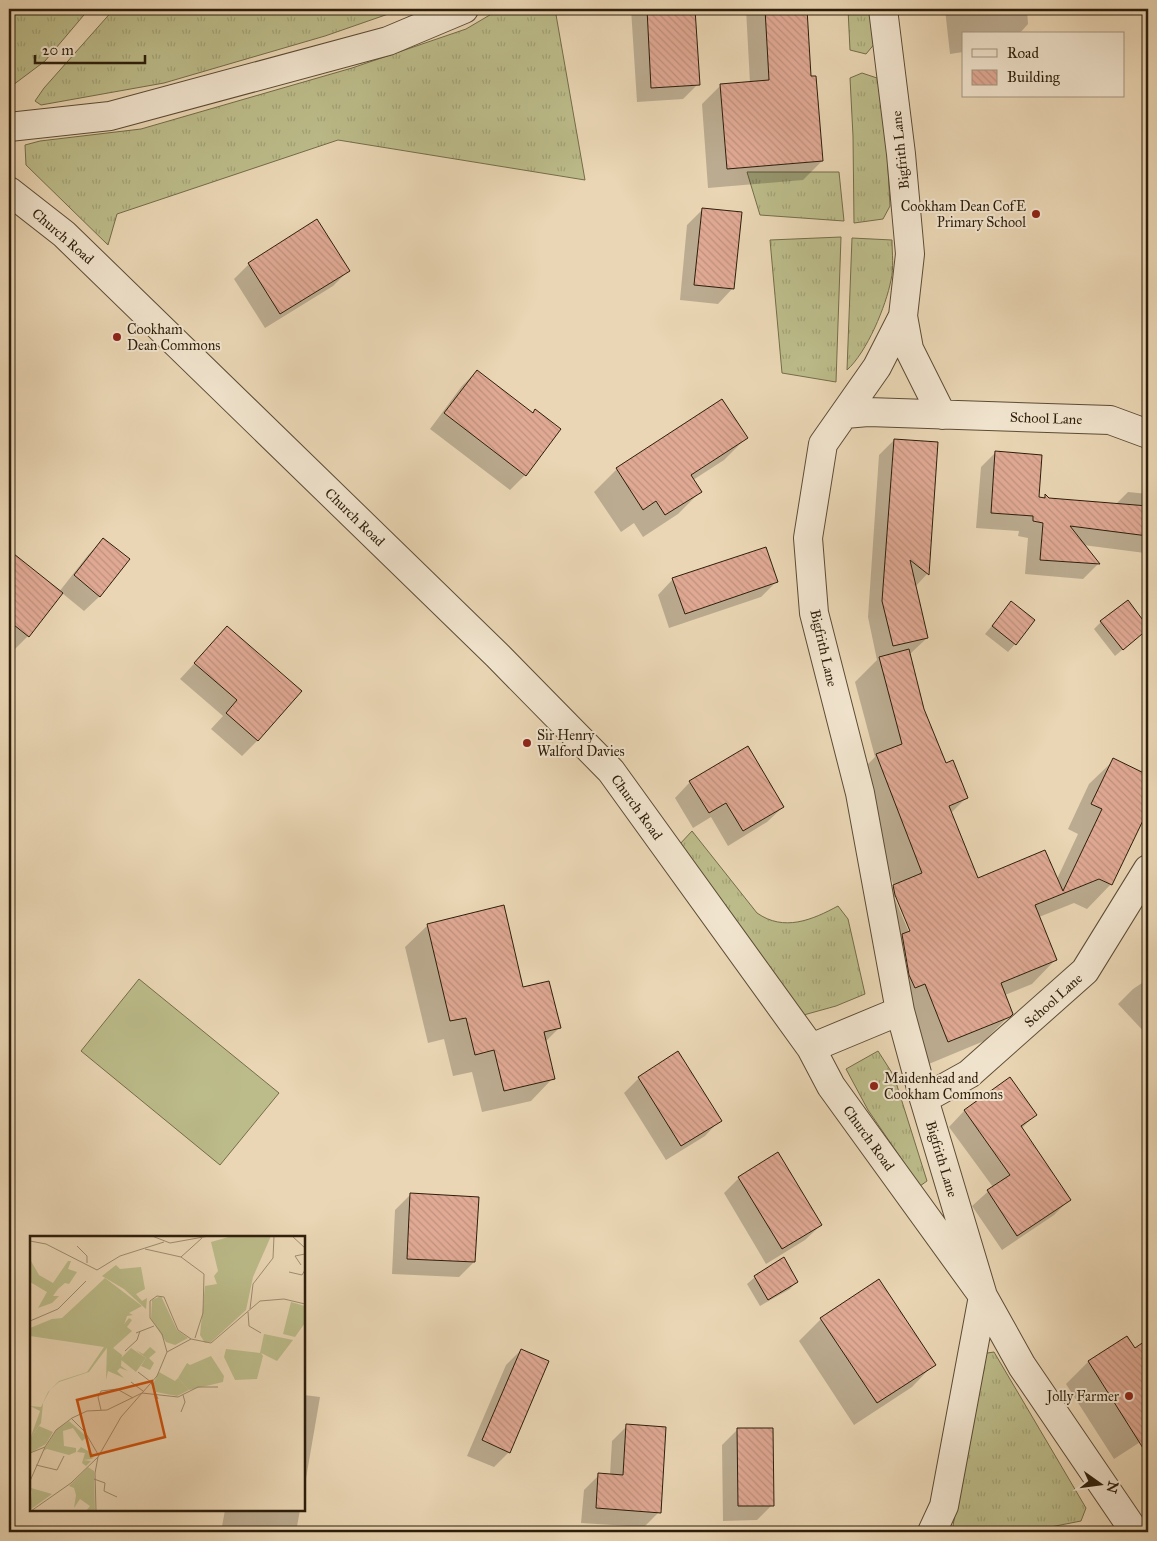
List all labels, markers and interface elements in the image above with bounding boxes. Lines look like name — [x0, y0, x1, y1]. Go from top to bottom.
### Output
scale bar — [35, 32, 145, 64]
legend — [962, 32, 1124, 98]
text: 20 m — [42, 41, 74, 59]
text: Road — [1007, 44, 1039, 62]
text: Building — [1007, 68, 1061, 86]
street label: Bigfrith Lane — [888, 110, 913, 190]
place label: Cookham Dean CofE Primary School — [901, 198, 1026, 231]
street label: Church Road — [28, 205, 97, 268]
marker: Cookham Dean CofE Primary School — [1030, 208, 1042, 220]
place label: Cookham Dean Commons — [127, 321, 220, 354]
marker: Cookham Dean Commons — [111, 331, 123, 343]
street label: School Lane — [1009, 409, 1083, 428]
street label: Church Road — [321, 485, 388, 550]
street label: Bigfrith Lane — [806, 608, 841, 689]
place label: Sir Henry Walford Davies — [537, 727, 625, 760]
marker: Sir Henry Walford Davies — [521, 737, 533, 749]
street label: Church Road — [607, 771, 666, 843]
street label: School Lane — [1021, 970, 1086, 1031]
place label: Maidenhead and Cookham Commons — [884, 1070, 1003, 1103]
marker: Maidenhead and Cookham Commons — [868, 1080, 880, 1092]
street label: Church Road — [839, 1102, 898, 1174]
street label: Bigfrith Lane — [922, 1119, 961, 1199]
inset map — [30, 1236, 305, 1511]
place label: Jolly Farmer — [1045, 1388, 1120, 1406]
marker: Jolly Farmer — [1123, 1390, 1135, 1402]
north arrow — [1074, 1458, 1124, 1508]
text: N — [1102, 1479, 1122, 1495]

